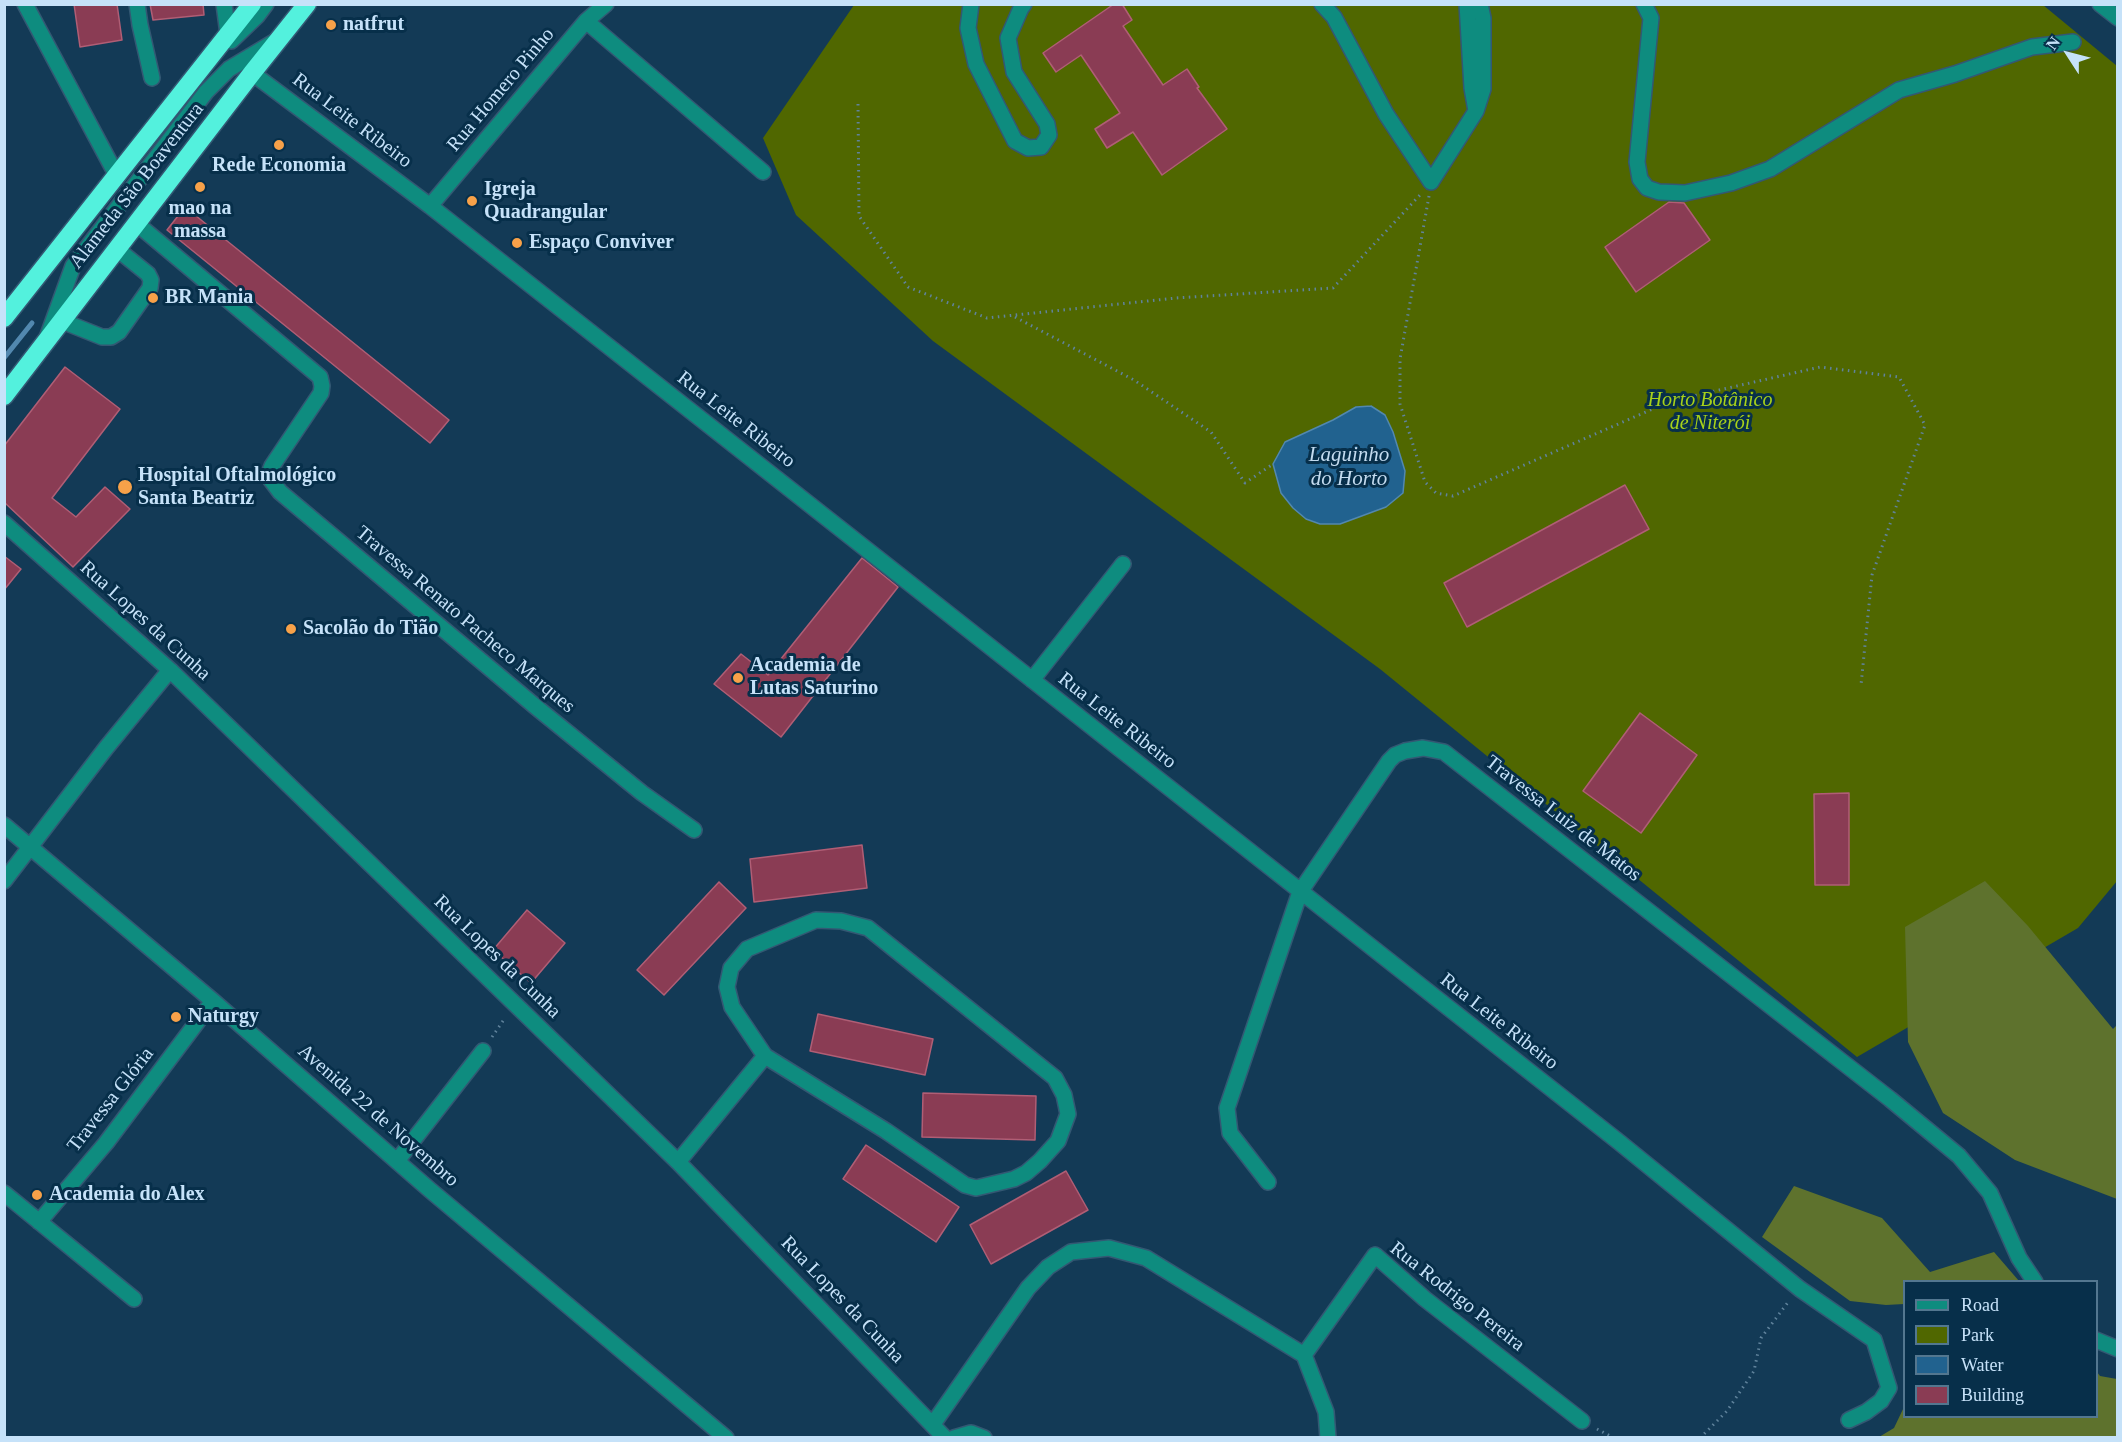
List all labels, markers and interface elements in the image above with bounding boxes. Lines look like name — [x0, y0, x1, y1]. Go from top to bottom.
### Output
place label: natfrut — [343, 13, 404, 37]
marker: natfrut — [324, 18, 338, 32]
street label: Rua Homero Pinho — [442, 23, 560, 157]
north arrow — [2038, 24, 2098, 84]
text: N — [2043, 33, 2063, 53]
street label: Rua Leite Ribeiro — [288, 68, 416, 174]
street label: Alameda São Boaventura — [65, 98, 209, 274]
marker: Rede Economia — [272, 138, 286, 152]
place label: Rede Economia — [212, 154, 346, 178]
place label: Igreja Quadrangular — [484, 178, 607, 225]
marker: mao na massa — [193, 180, 207, 194]
marker: Igreja Quadrangular — [465, 194, 479, 208]
place label: mao na massa — [169, 197, 231, 244]
place label: Espaço Conviver — [529, 231, 674, 255]
marker: Espaço Conviver — [510, 236, 524, 250]
place label: BR Mania — [165, 286, 253, 310]
marker: BR Mania — [146, 291, 160, 305]
street label: Rua Leite Ribeiro — [672, 366, 800, 474]
park label: Horto Botânico de Niterói — [1648, 389, 1772, 436]
water label: Laguinho do Horto — [1309, 442, 1389, 492]
place label: Hospital Oftalmológico Santa Beatriz — [138, 464, 336, 511]
marker: Hospital Oftalmológico Santa Beatriz — [116, 478, 134, 496]
street label: Travessa Renato Pacheco Marques — [351, 521, 579, 719]
street label: Rua Lopes da Cunha — [75, 556, 215, 686]
place label: Sacolão do Tião — [303, 617, 438, 641]
marker: Sacolão do Tião — [284, 622, 298, 636]
place label: Academia de Lutas Saturino — [750, 654, 878, 701]
street label: Rua Leite Ribeiro — [1053, 667, 1181, 775]
marker: Academia de Lutas Saturino — [731, 671, 745, 685]
street label: Travessa Luiz de Matos — [1480, 751, 1646, 887]
street label: Rua Lopes da Cunha — [429, 890, 565, 1024]
street label: Rua Leite Ribeiro — [1435, 968, 1563, 1076]
place label: Naturgy — [188, 1005, 259, 1029]
marker: Naturgy — [169, 1010, 183, 1024]
street label: Avenida 22 de Novembro — [293, 1039, 463, 1193]
street label: Travessa Glória — [63, 1043, 159, 1157]
place label: Academia do Alex — [49, 1183, 205, 1207]
marker: Academia do Alex — [30, 1188, 44, 1202]
street label: Rua Lopes da Cunha — [775, 1232, 909, 1368]
street label: Rua Rodrigo Pereira — [1385, 1237, 1529, 1357]
legend — [1903, 1280, 2098, 1418]
text: Road — [1961, 1295, 1999, 1315]
text: Park — [1961, 1325, 1994, 1345]
text: Water — [1961, 1355, 2004, 1375]
text: Building — [1961, 1385, 2024, 1405]

